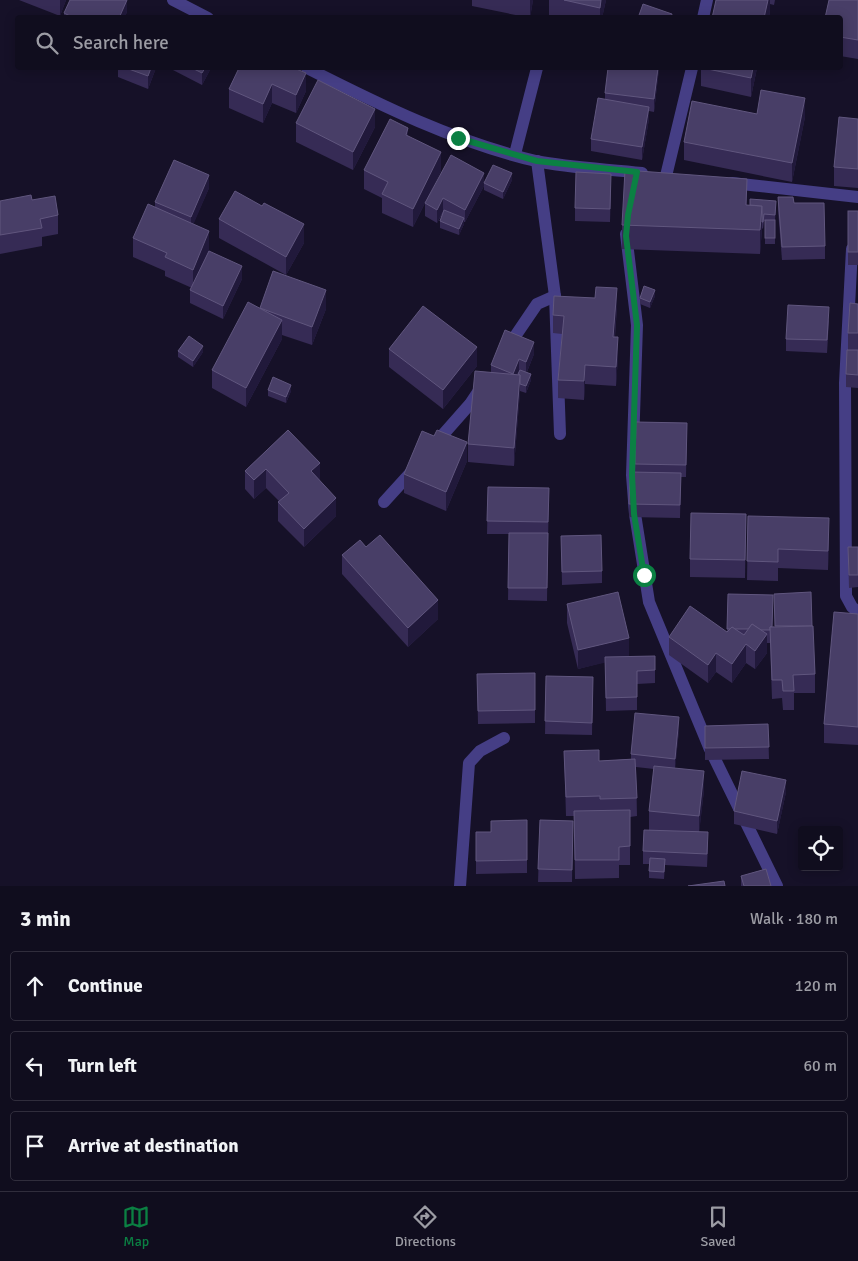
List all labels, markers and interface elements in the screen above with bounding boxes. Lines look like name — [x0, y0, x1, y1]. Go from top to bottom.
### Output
search box — [15, 15, 843, 70]
icon: search — [33, 29, 61, 57]
text: Search here — [73, 31, 169, 55]
route end — [447, 127, 470, 150]
route start — [633, 564, 656, 587]
map controls — [798, 826, 843, 871]
button: locate — [798, 826, 843, 871]
text: 3 min — [20, 906, 71, 932]
text: Walk · 180 m — [750, 909, 838, 929]
icon: ahead — [21, 972, 49, 1000]
text: Continue — [68, 974, 143, 998]
text: 120 m — [795, 976, 837, 996]
icon: left — [21, 1052, 49, 1080]
text: Turn left — [68, 1054, 137, 1078]
text: 60 m — [803, 1056, 837, 1076]
icon: arrive — [21, 1132, 49, 1160]
text: Arrive at destination — [68, 1134, 239, 1158]
tab: Map — [122, 1203, 150, 1250]
tab: Directions — [395, 1203, 456, 1250]
tab: Saved — [700, 1203, 736, 1250]

